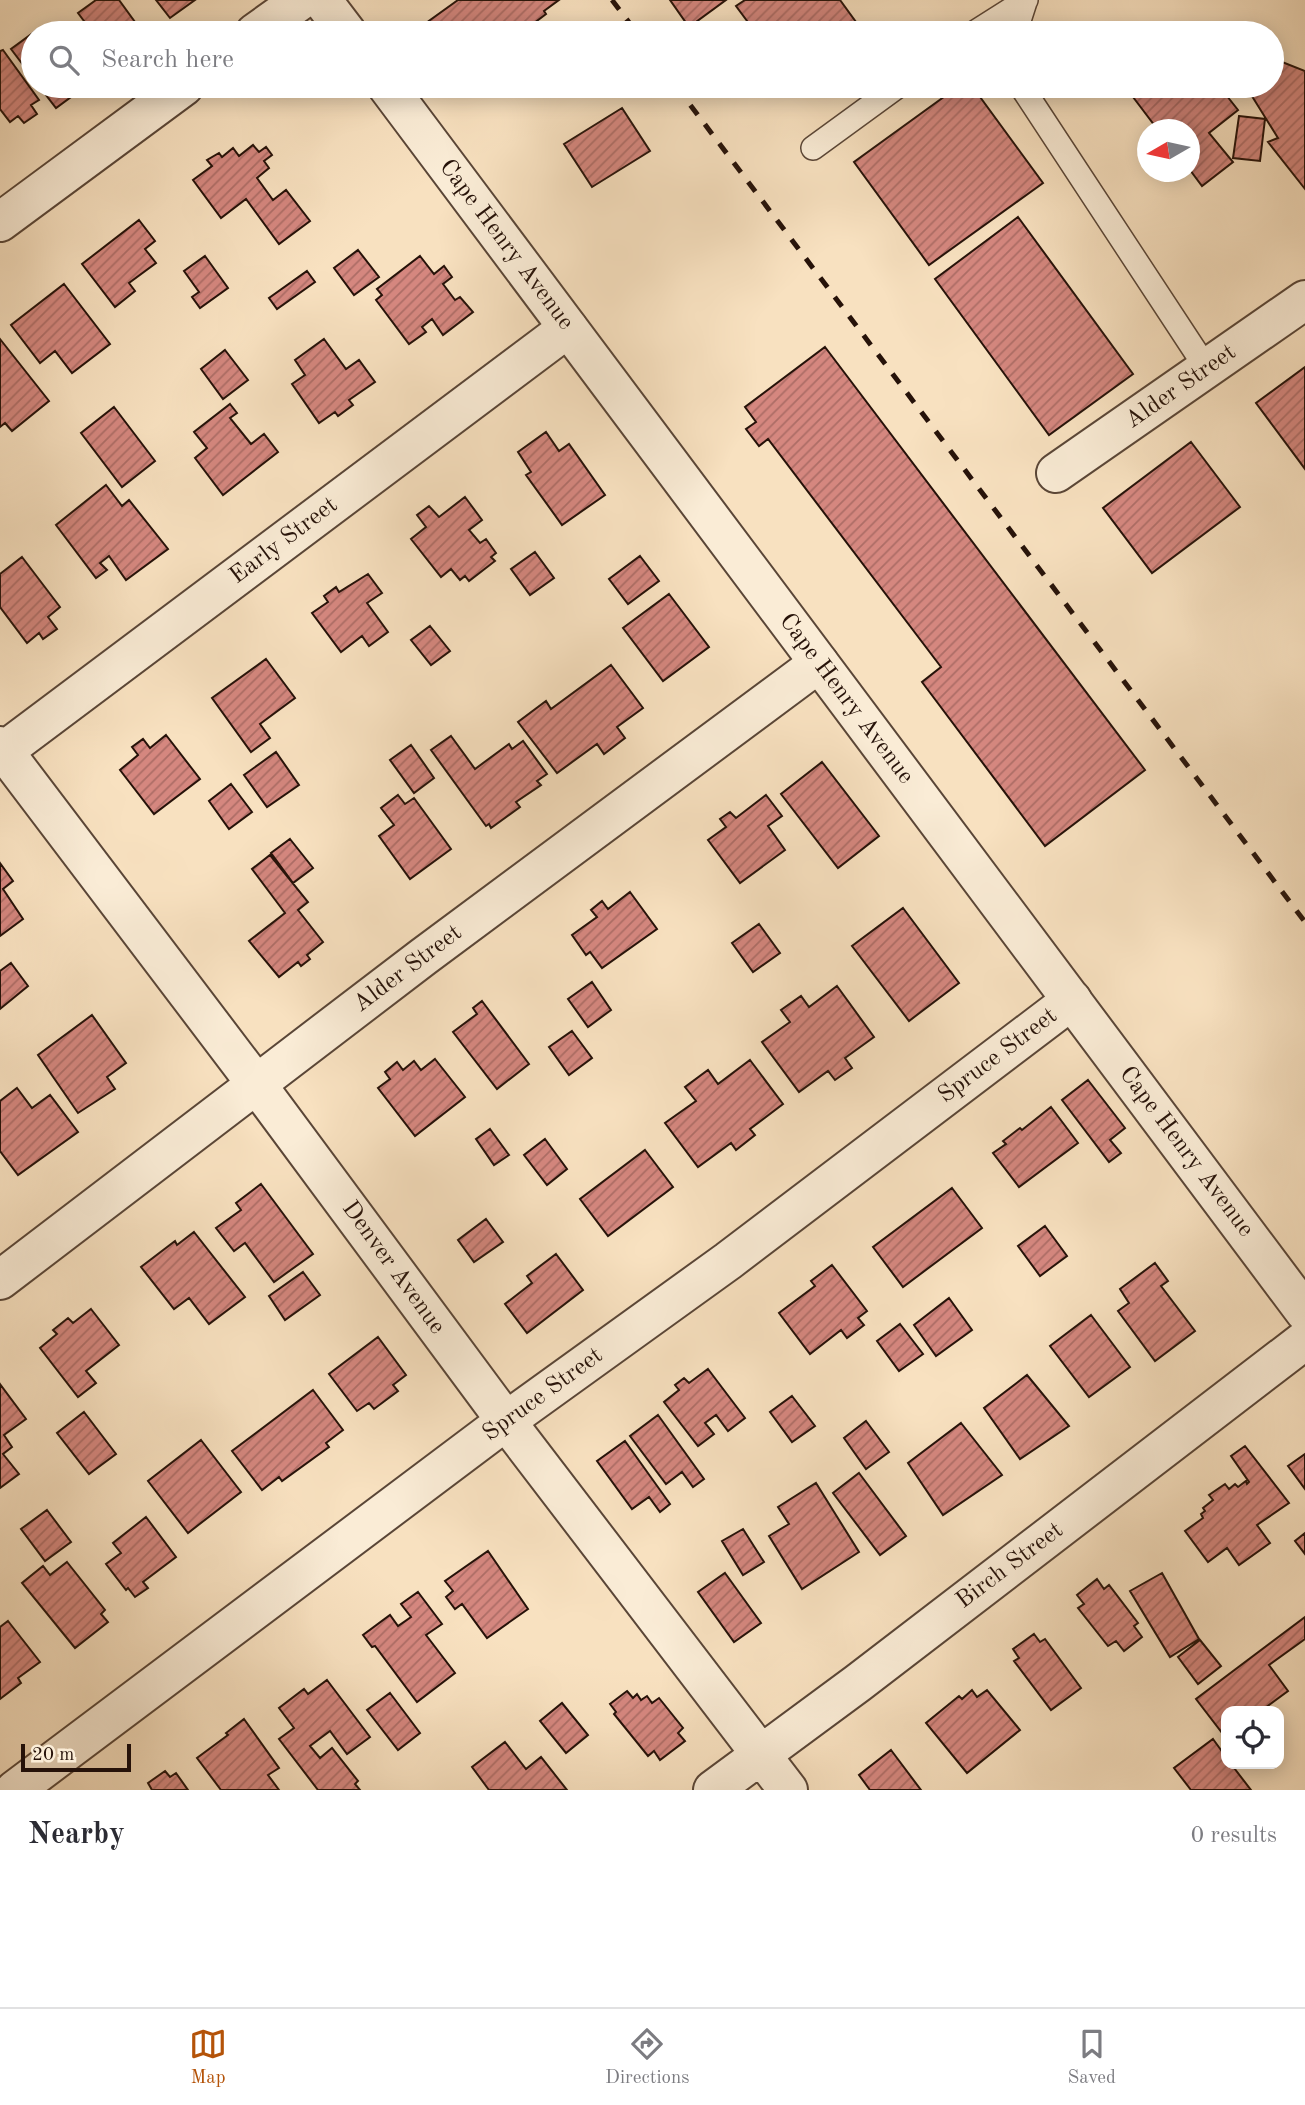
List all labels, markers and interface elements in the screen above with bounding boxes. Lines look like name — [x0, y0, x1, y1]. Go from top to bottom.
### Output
search box — [21, 21, 1284, 98]
icon: search — [45, 41, 83, 79]
text: Search here — [101, 47, 234, 73]
north arrow — [1137, 119, 1200, 182]
street label: Cape Henry Avenue — [434, 155, 578, 335]
street label: Alder Street — [1121, 340, 1241, 434]
street label: Early Street — [226, 493, 342, 589]
street label: Cape Henry Avenue — [774, 609, 918, 789]
street label: Alder Street — [349, 921, 467, 1017]
street label: Spruce Street — [934, 1004, 1062, 1108]
street label: Cape Henry Avenue — [1114, 1062, 1258, 1242]
street label: Denver Avenue — [337, 1197, 449, 1339]
street label: Spruce Street — [479, 1344, 607, 1446]
street label: Birch Street — [952, 1518, 1068, 1614]
map controls — [1221, 1706, 1284, 1769]
button: locate — [1221, 1706, 1284, 1769]
scale bar — [21, 1741, 131, 1773]
text: 20 m — [32, 1746, 74, 1765]
text: Nearby — [28, 1820, 125, 1850]
text: 0 results — [1191, 1824, 1277, 1847]
tab: Map — [189, 2025, 227, 2090]
tab: Directions — [605, 2025, 690, 2090]
tab: Saved — [1068, 2025, 1116, 2090]

